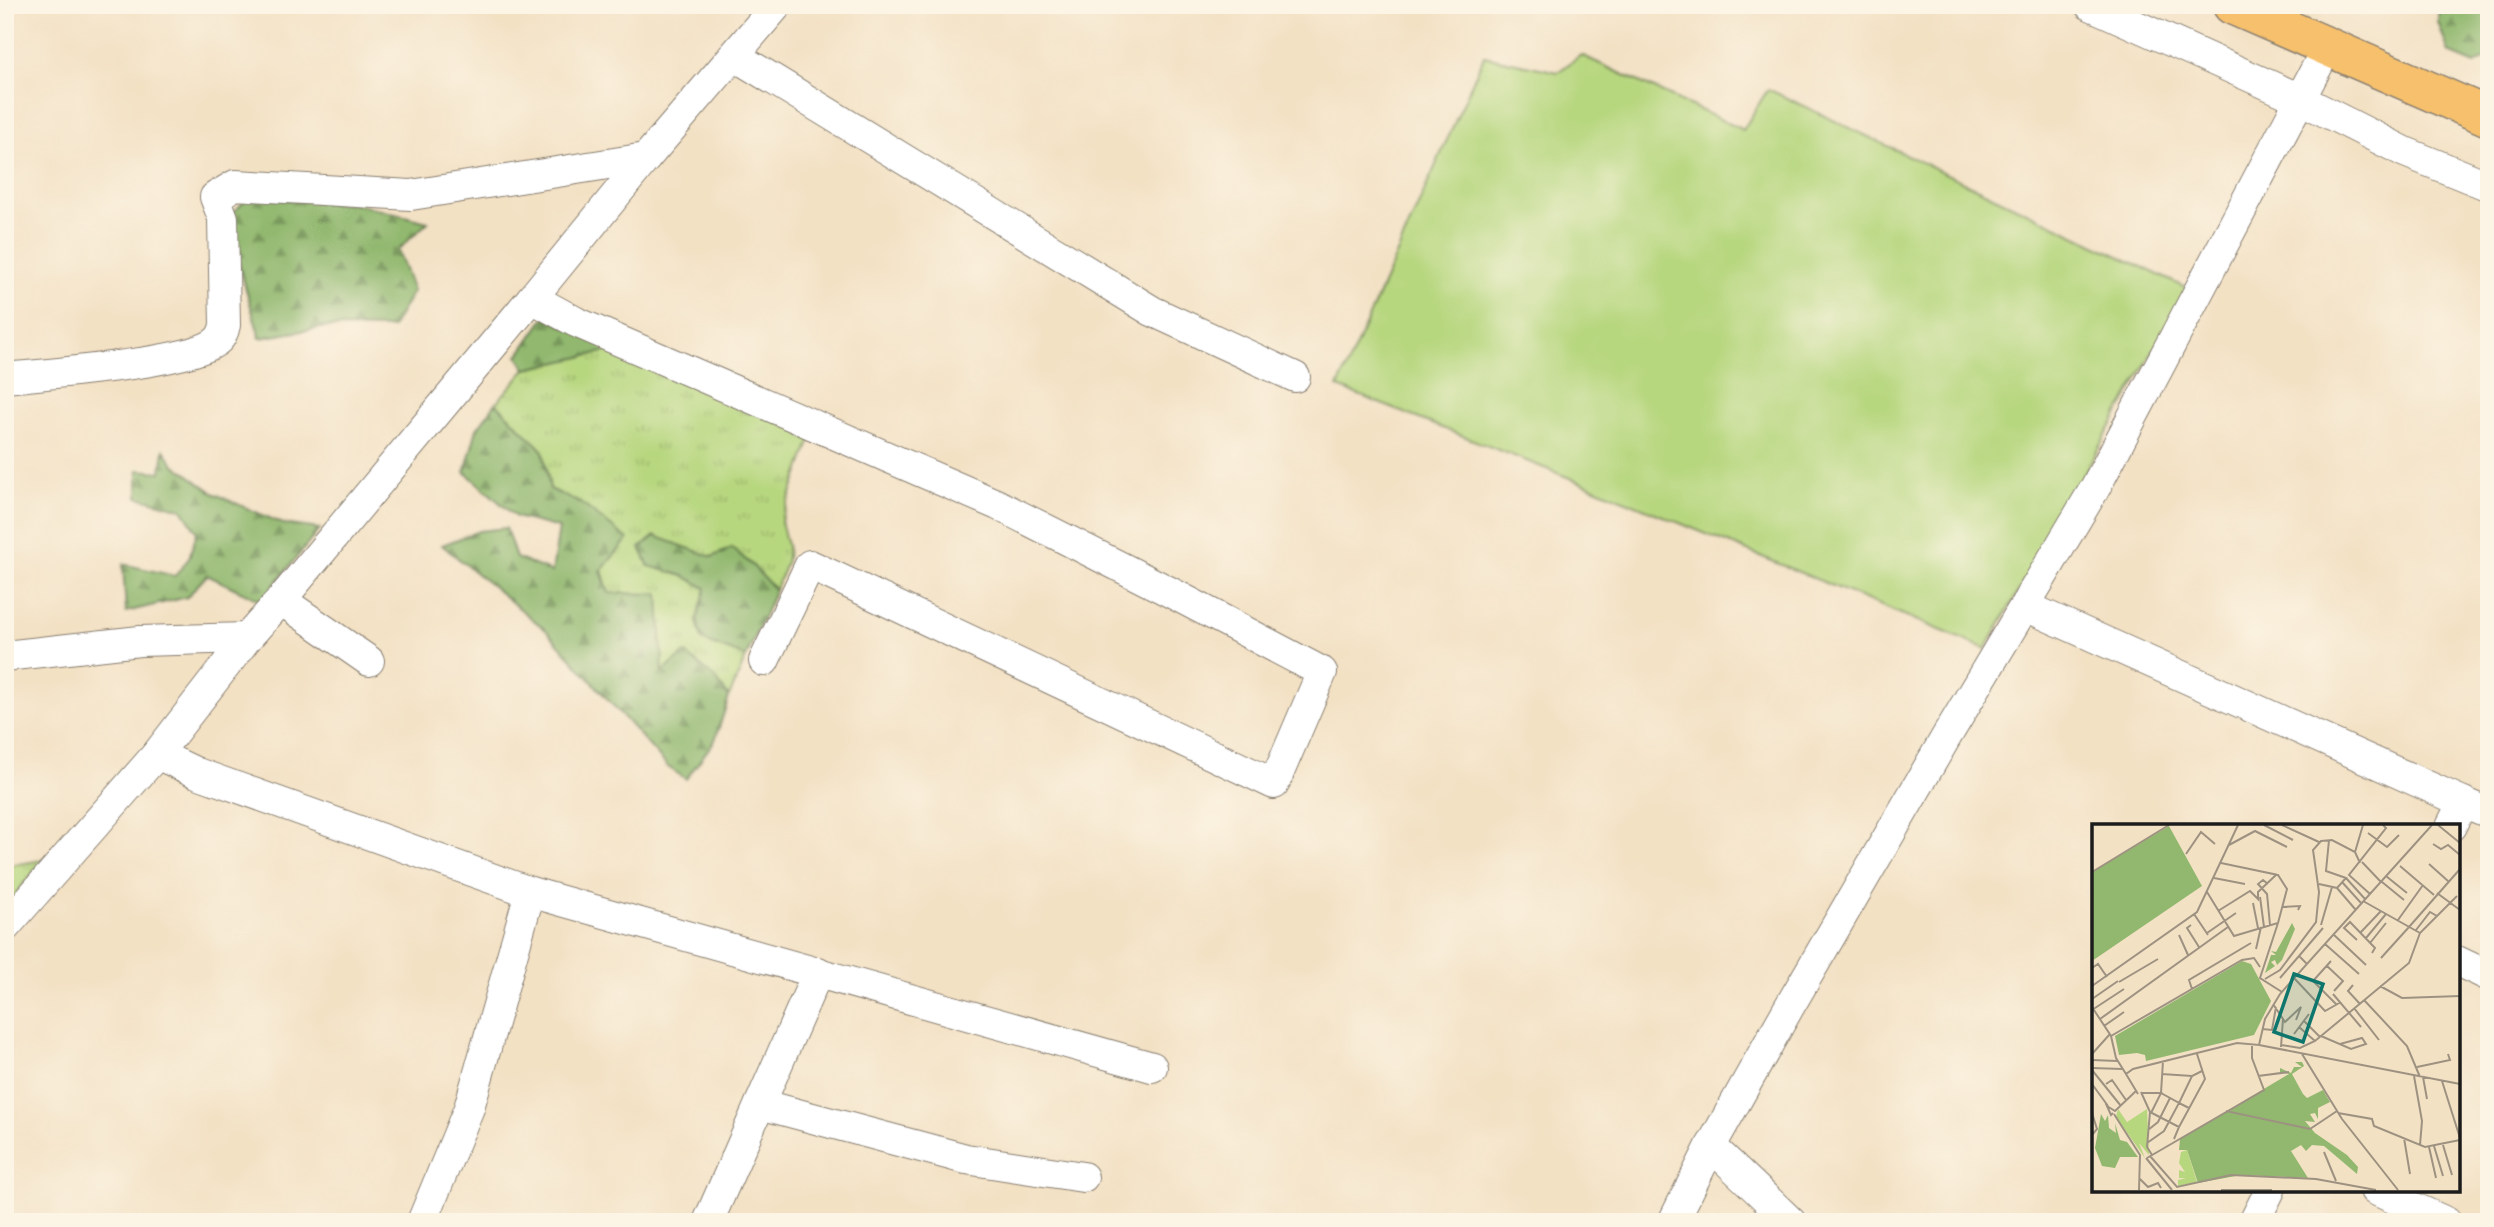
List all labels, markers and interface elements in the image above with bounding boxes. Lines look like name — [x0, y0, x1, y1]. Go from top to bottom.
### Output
inset map — [2092, 824, 2459, 1192]

